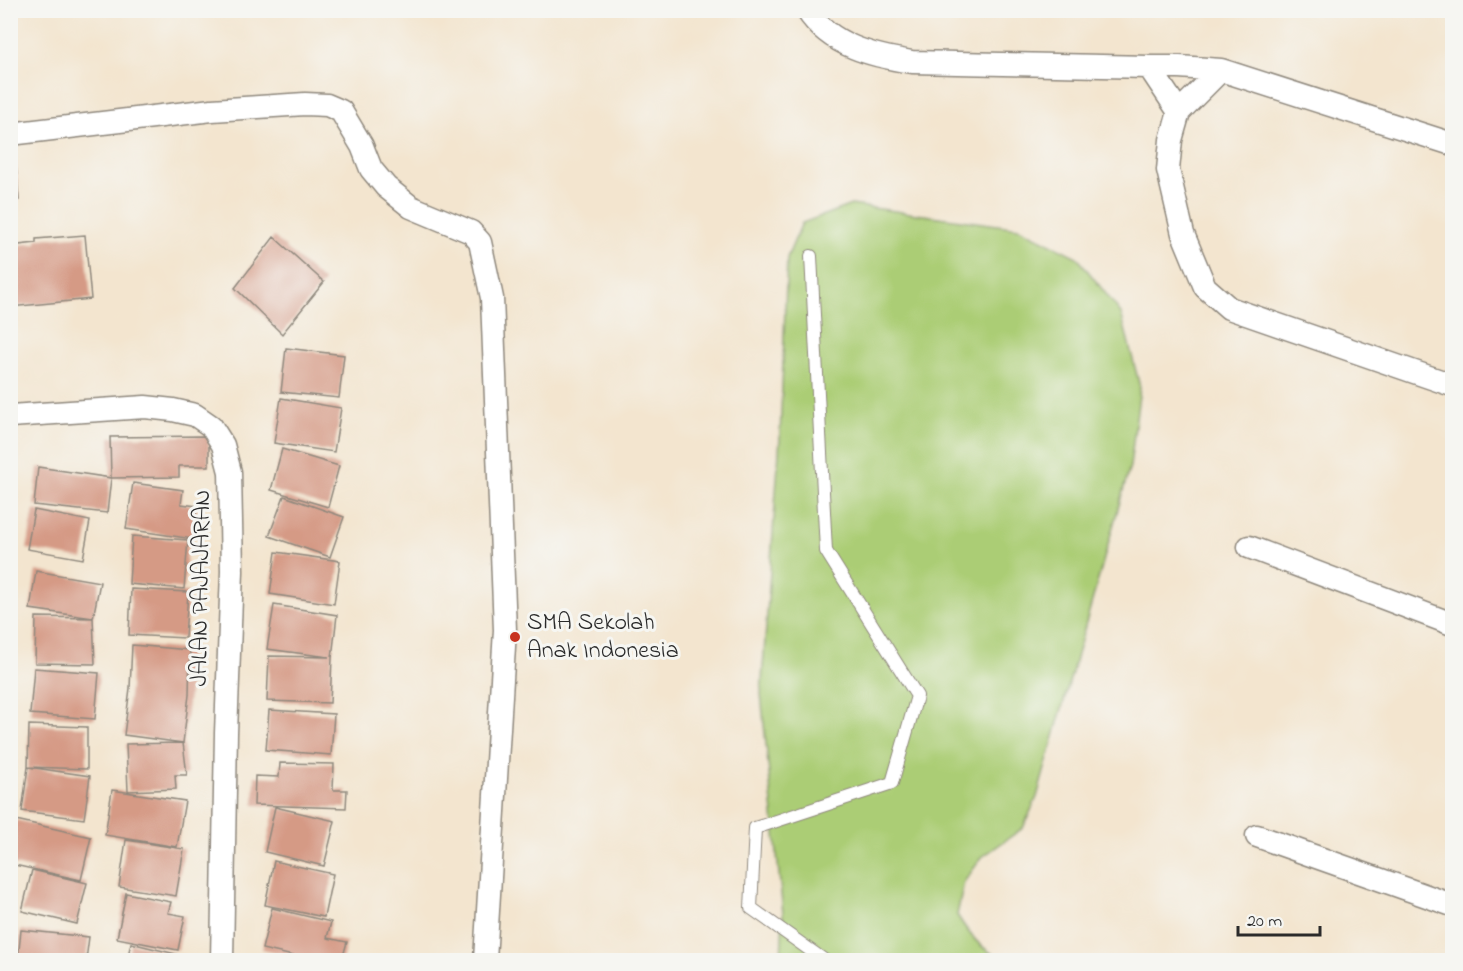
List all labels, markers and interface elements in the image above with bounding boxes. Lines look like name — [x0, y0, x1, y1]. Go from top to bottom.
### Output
street label: JALAN PAJAJARAN — [183, 489, 221, 687]
place label: SMA Sekolah Anak Indonesia — [527, 606, 679, 669]
marker: SMA Sekolah Anak Indonesia — [508, 630, 522, 644]
scale bar — [1238, 899, 1320, 937]
text: 20 m — [1247, 909, 1282, 935]

